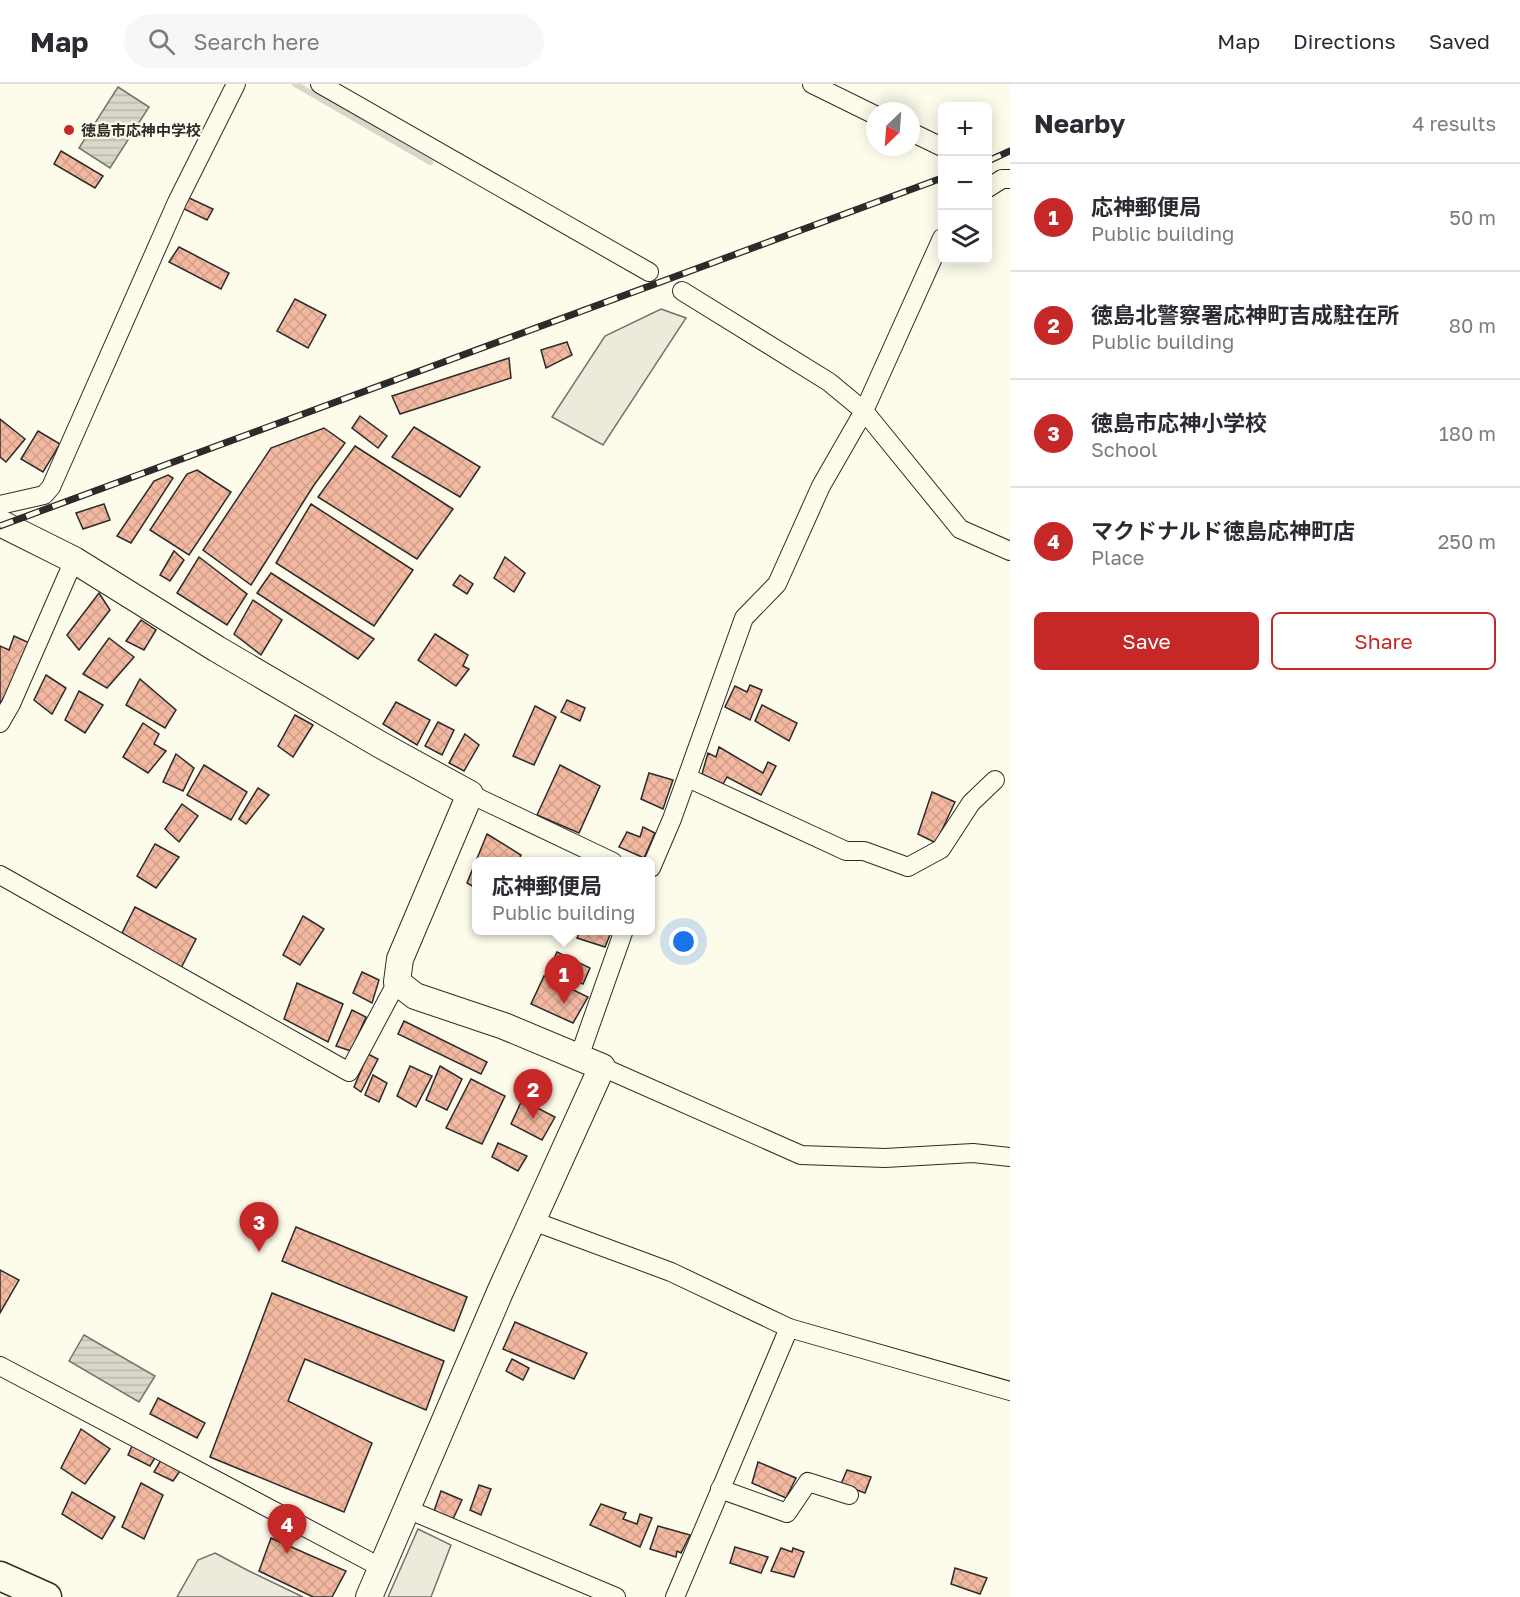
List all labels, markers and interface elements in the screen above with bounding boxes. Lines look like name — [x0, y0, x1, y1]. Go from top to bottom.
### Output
search box — [124, 14, 544, 68]
text: Map — [30, 25, 88, 58]
icon: search — [145, 25, 178, 58]
text: Search here — [193, 28, 319, 55]
text: Map — [1217, 28, 1260, 54]
text: Directions — [1293, 28, 1396, 54]
text: Saved — [1429, 28, 1490, 54]
north arrow — [866, 102, 920, 156]
map controls — [938, 102, 992, 264]
button: + — [938, 102, 992, 156]
text: Nearby — [1034, 108, 1125, 139]
text: 4 results — [1412, 111, 1496, 135]
place label: 徳島市応神中学校 — [81, 121, 201, 139]
marker: 徳島市応神中学校 — [62, 123, 76, 137]
button: − — [938, 156, 992, 210]
text: 応神郵便局 — [1091, 193, 1201, 220]
text: 1 — [1048, 205, 1059, 229]
text: 50 m — [1449, 205, 1496, 229]
button: layers — [938, 210, 992, 264]
text: Public building — [1091, 221, 1234, 245]
text: 徳島北警察署応神町吉成駐在所 — [1091, 301, 1399, 328]
text: 2 — [1047, 313, 1060, 337]
text: 80 m — [1449, 313, 1496, 337]
text: Public building — [1091, 329, 1234, 353]
text: 徳島市応神小学校 — [1091, 409, 1267, 436]
text: 3 — [1047, 421, 1060, 445]
text: 180 m — [1439, 421, 1496, 445]
text: School — [1091, 437, 1157, 461]
text: マクドナルド徳島応神町店 — [1091, 517, 1355, 544]
text: 4 — [1047, 529, 1060, 553]
text: 250 m — [1438, 529, 1496, 553]
text: Place — [1091, 545, 1144, 569]
button: Save — [1034, 612, 1259, 670]
button: Share — [1271, 612, 1496, 670]
popup — [472, 857, 655, 935]
text: 応神郵便局 — [492, 872, 602, 899]
text: Public building — [492, 900, 635, 924]
your location — [669, 927, 698, 956]
pin: 1 — [544, 954, 584, 1004]
pin: 2 — [514, 1070, 552, 1119]
pin: 3 — [240, 1202, 278, 1252]
pin: 4 — [268, 1504, 306, 1554]

